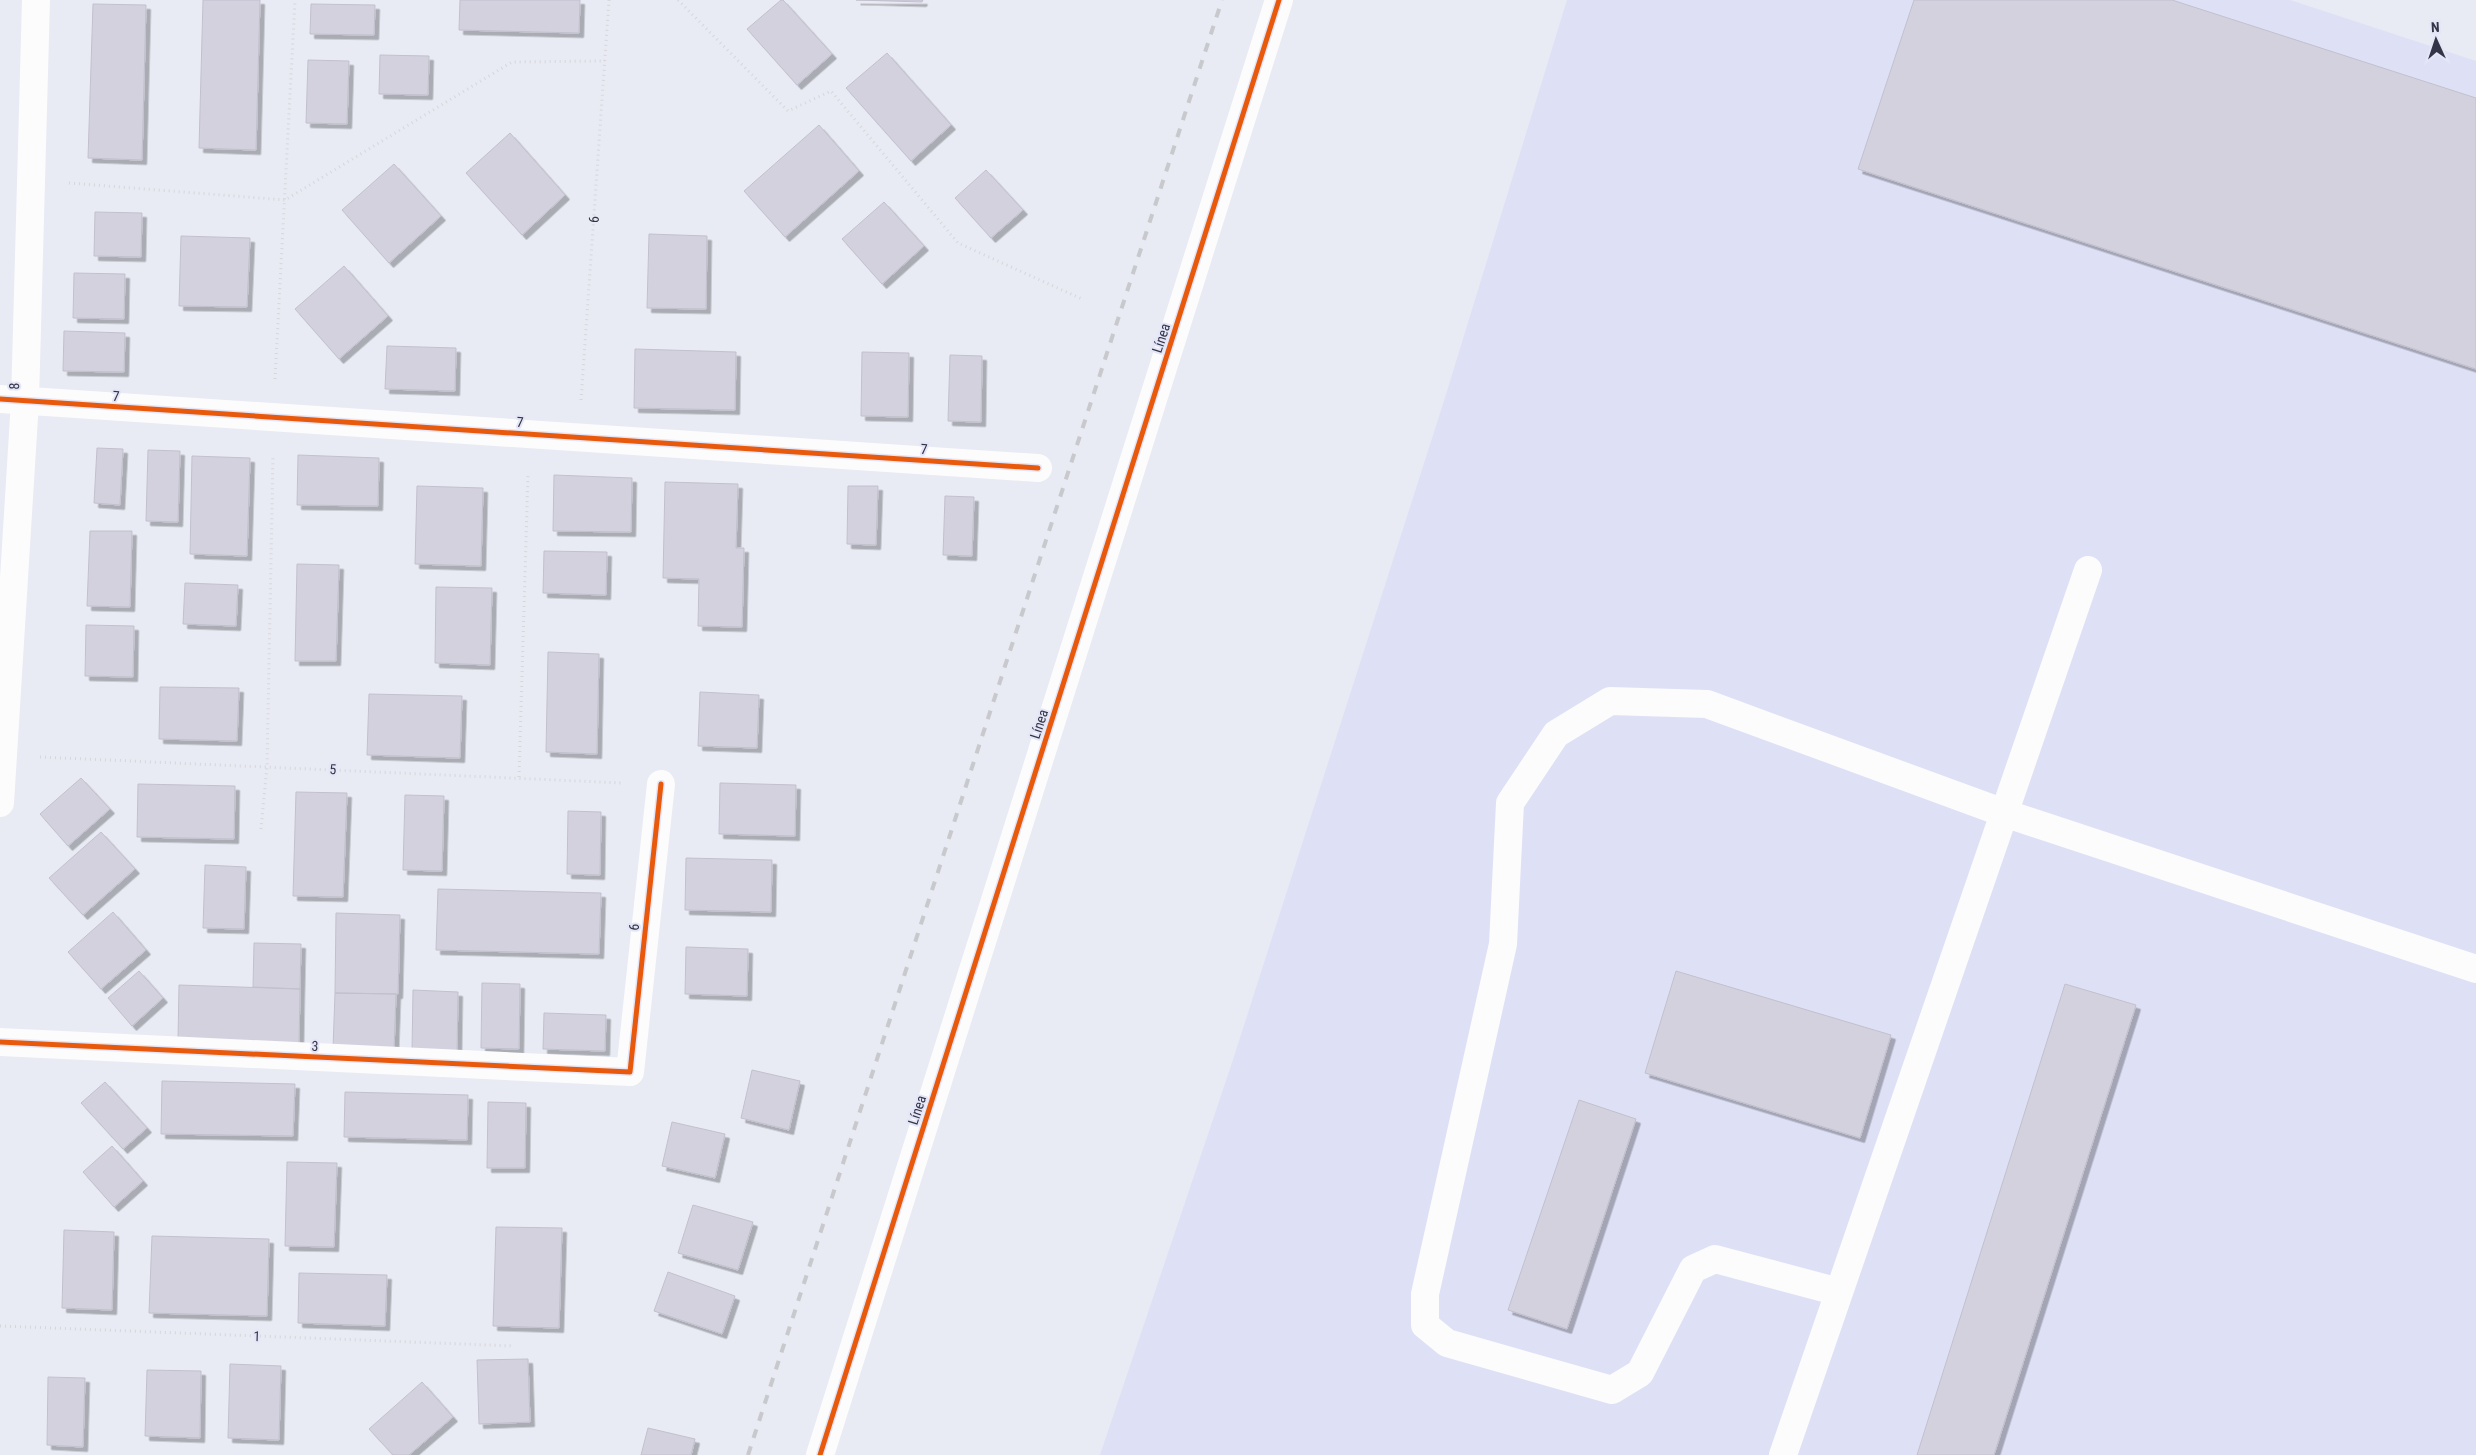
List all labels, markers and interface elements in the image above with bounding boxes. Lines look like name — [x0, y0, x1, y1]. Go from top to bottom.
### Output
north arrow — [2411, 15, 2461, 65]
text: N — [2431, 19, 2440, 35]
street label: 6 — [585, 215, 602, 223]
street label: Línea — [1149, 321, 1173, 355]
street label: 8 — [6, 382, 22, 390]
street label: 7 — [112, 388, 120, 404]
street label: 7 — [516, 414, 524, 430]
street label: 7 — [920, 441, 928, 457]
street label: Línea — [1027, 707, 1051, 741]
street label: 5 — [329, 761, 337, 777]
street label: 6 — [626, 923, 642, 931]
street label: 3 — [311, 1038, 319, 1054]
street label: Línea — [905, 1093, 929, 1127]
street label: 1 — [253, 1328, 261, 1344]

